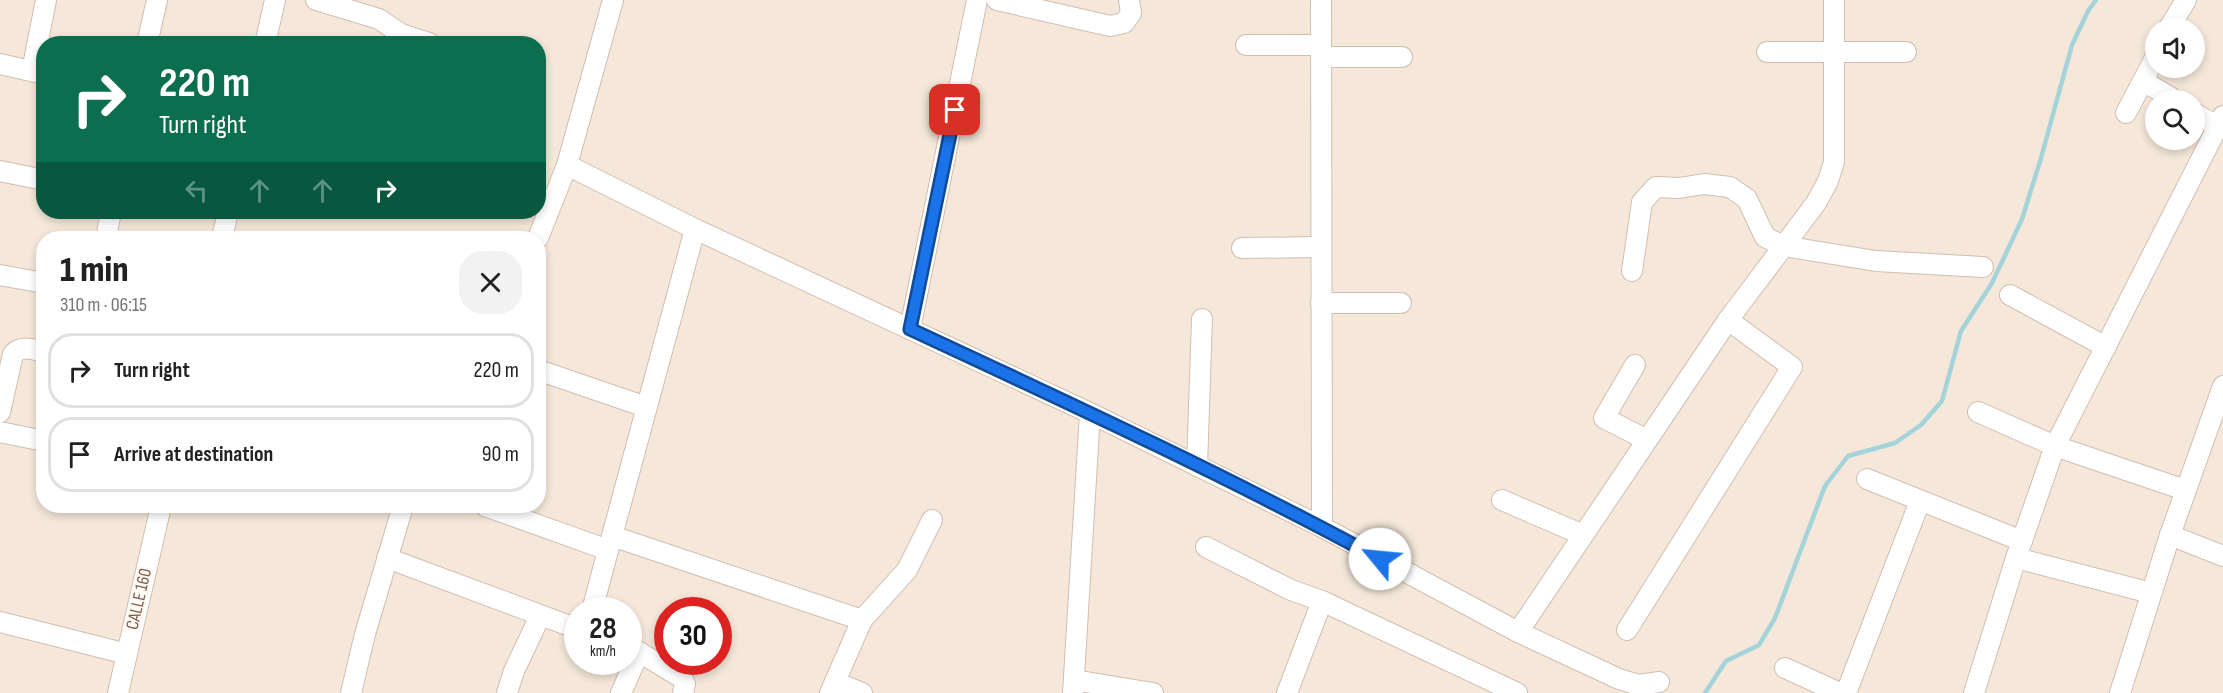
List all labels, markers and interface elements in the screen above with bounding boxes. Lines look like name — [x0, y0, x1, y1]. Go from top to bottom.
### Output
map controls — [2145, 18, 2205, 150]
button: sound — [2145, 18, 2205, 78]
text: 220 m — [159, 58, 250, 109]
icon: right — [60, 60, 138, 138]
pin — [929, 84, 980, 135]
button: search — [2145, 90, 2205, 150]
icon: arrive — [938, 93, 971, 126]
text: Turn right — [159, 109, 246, 141]
icon: left — [180, 174, 213, 207]
icon: ahead — [243, 174, 276, 207]
icon: ahead — [306, 174, 339, 207]
icon: right — [369, 174, 402, 207]
text: 1 min — [60, 249, 128, 292]
button: close — [459, 251, 522, 314]
text: 310 m · 06:15 — [60, 293, 147, 317]
icon: right — [63, 354, 96, 387]
text: Turn right — [114, 357, 190, 384]
text: 220 m — [473, 357, 519, 384]
icon: arrive — [63, 438, 96, 471]
text: Arrive at destination — [114, 441, 273, 468]
text: 90 m — [482, 441, 519, 468]
position arrow — [1348, 527, 1412, 591]
street label: CALLE 160 — [122, 566, 156, 632]
speed limit sign: 30 — [654, 597, 732, 675]
text: 28 — [589, 611, 617, 647]
text: km/h — [590, 642, 616, 661]

